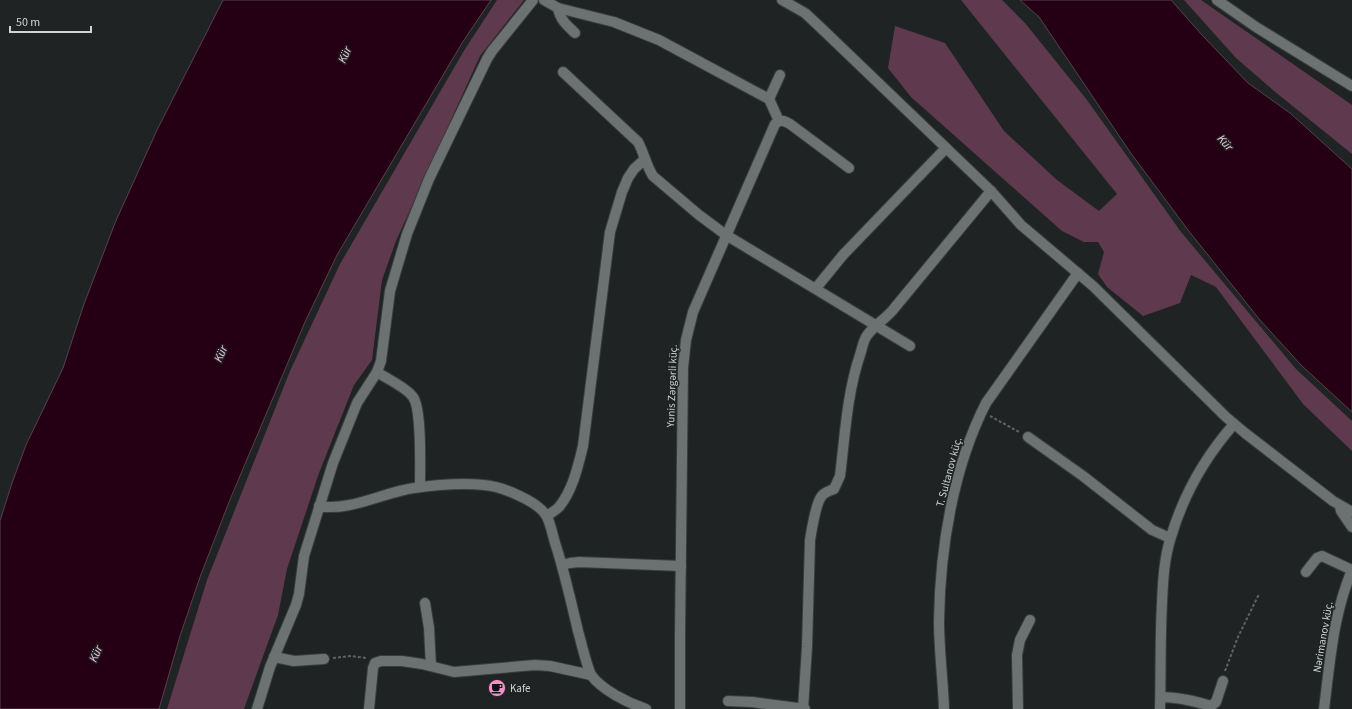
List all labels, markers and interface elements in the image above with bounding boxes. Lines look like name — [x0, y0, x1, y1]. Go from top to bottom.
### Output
scale bar — [10, 8, 91, 34]
text: 50 m — [16, 14, 40, 31]
water label: Kür — [334, 43, 356, 66]
water label: Kür — [1213, 131, 1238, 156]
water label: Kür — [210, 342, 232, 365]
street label: Yunis Zərgərli küç. — [663, 344, 681, 429]
street label: T. Sultanov küç. — [932, 435, 966, 509]
street label: Nərimanov küç. — [1309, 600, 1337, 674]
water label: Kür — [85, 642, 107, 665]
cafe icon: Kafe — [487, 678, 507, 698]
place label: Kafe — [510, 681, 531, 696]

